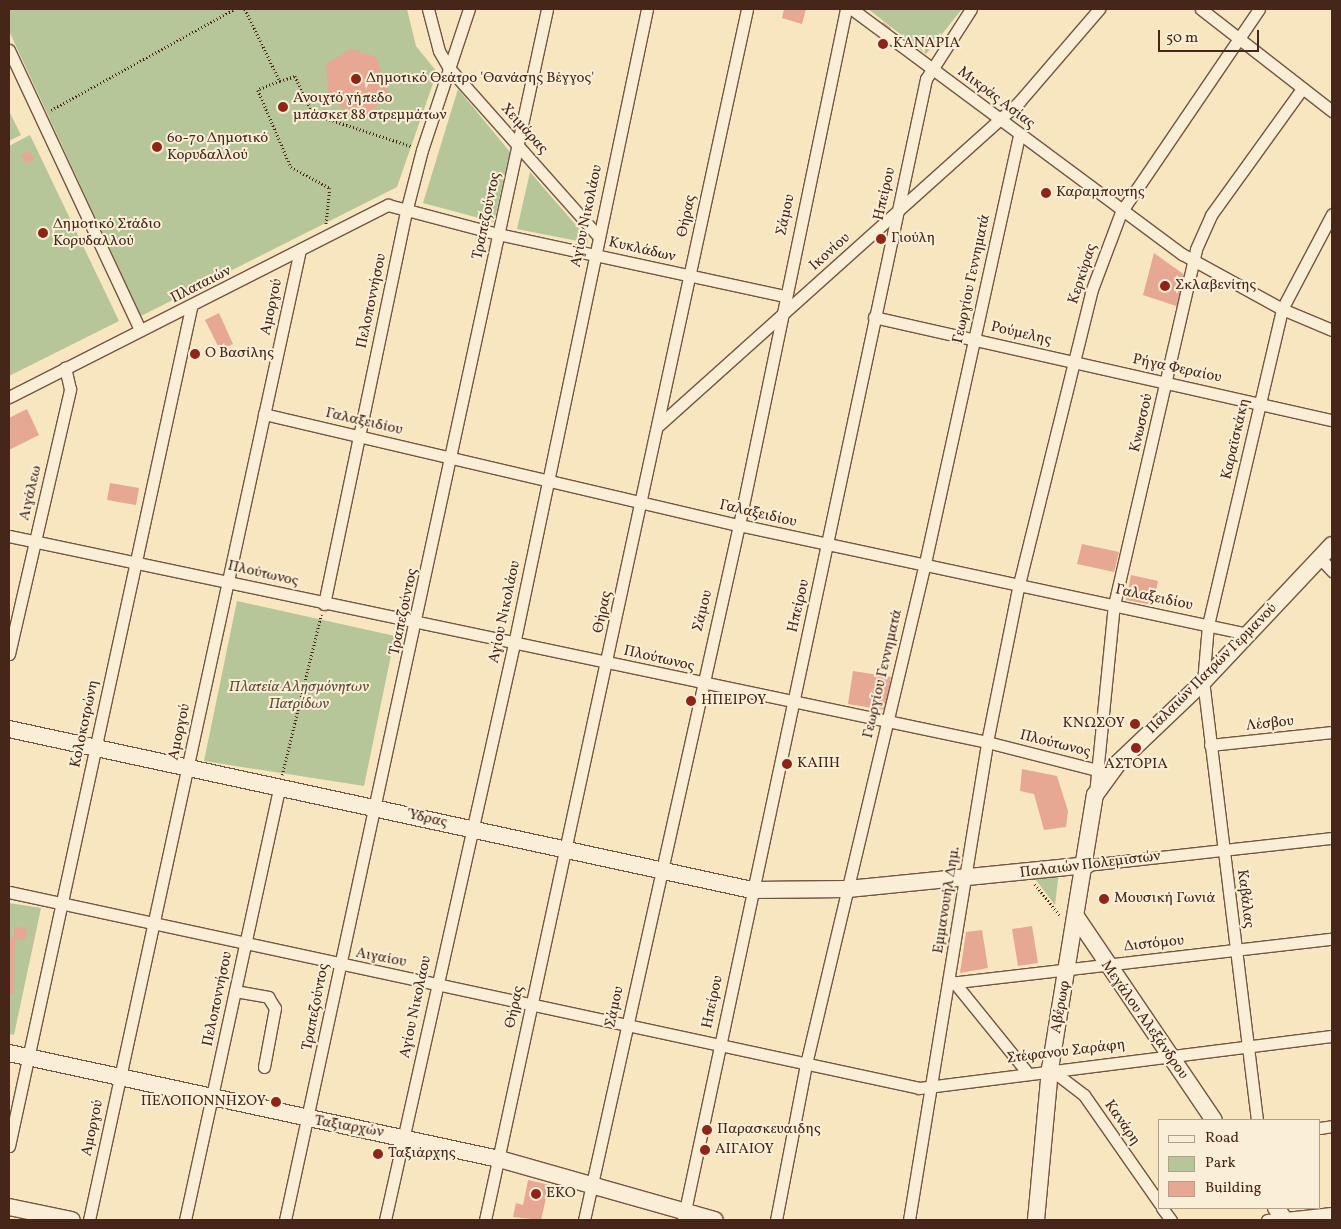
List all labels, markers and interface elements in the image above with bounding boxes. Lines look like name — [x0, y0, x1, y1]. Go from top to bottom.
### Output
scale bar — [1161, 20, 1262, 52]
text: 50 m — [1166, 28, 1198, 49]
place label: ΚΑΝΑΡΙΑ — [893, 35, 960, 53]
marker: ΚΑΝΑΡΙΑ — [877, 38, 889, 50]
street label: Μικράς Ασίας — [954, 63, 1038, 133]
place label: Δημοτικό Θεάτρο 'Θανάσης Βέγγος' — [366, 70, 594, 88]
marker: Δημοτικό Θεάτρο 'Θανάσης Βέγγος' — [350, 73, 362, 85]
place label: Ανοιχτό γήπεδο μπάσκετ 88 στρεμμάτων — [293, 89, 446, 124]
street label: Χειμάρας — [497, 100, 551, 158]
marker: Ανοιχτό γήπεδο μπάσκετ 88 στρεμμάτων — [277, 101, 289, 113]
place label: 6ο-7ο Δημοτικό Κορυδαλλού — [167, 129, 268, 164]
marker: 6ο-7ο Δημοτικό Κορυδαλλού — [151, 141, 163, 153]
street label: Αγίου Νικολάου — [567, 163, 607, 269]
street label: Ηπείρου — [870, 166, 900, 222]
street label: Τραπεζούντος — [469, 171, 505, 261]
place label: Καραμπουτης — [1056, 184, 1145, 202]
marker: Καραμπουτης — [1040, 187, 1052, 199]
street label: Θήρας — [674, 193, 700, 239]
street label: Σάμου — [773, 193, 799, 237]
street label: Γεωργίου Γεννηματά — [950, 213, 994, 345]
place label: Δημοτικό Στάδιο Κορυδαλλού — [53, 215, 161, 250]
marker: Δημοτικό Στάδιο Κορυδαλλού — [37, 227, 49, 239]
street label: Ικονίου — [806, 229, 854, 275]
place label: Γιούλη — [891, 230, 935, 248]
marker: Γιούλη — [875, 233, 887, 245]
street label: Κυκλάδων — [607, 234, 677, 266]
street label: Κερκύρας — [1065, 242, 1101, 306]
street label: Πελοποννήσου — [353, 252, 391, 350]
street label: Πλαταιών — [168, 262, 234, 308]
street label: Αμοργού — [257, 277, 287, 337]
place label: Σκλαβενίτης — [1175, 277, 1256, 295]
marker: Σκλαβενίτης — [1159, 280, 1171, 292]
street label: Ρούμελης — [989, 318, 1053, 350]
place label: Ο Βασίλης — [205, 345, 274, 363]
marker: Ο Βασίλης — [189, 348, 201, 360]
street label: Ρήγα Φεραίου — [1131, 351, 1223, 387]
street label: Κνωσσού — [1127, 392, 1157, 454]
street label: Καραϊσκάκη — [1218, 397, 1254, 481]
street label: Γαλαξειδίου — [324, 404, 404, 440]
street label: Αιγάλεω — [16, 464, 46, 522]
street label: Γαλαξειδίου — [718, 496, 798, 532]
street label: Πλούτωνος — [226, 557, 300, 591]
street label: Αγίου Νικολάου — [485, 559, 525, 665]
street label: Τραπεζούντος — [386, 567, 422, 657]
street label: Ηπείρου — [784, 578, 814, 634]
street label: Γαλαξειδίου — [1114, 581, 1194, 615]
street label: Σάμου — [689, 588, 717, 634]
street label: Θήρας — [590, 589, 616, 635]
street label: Παλαιών Πατρών Γερμανού — [1143, 600, 1281, 738]
street label: Γεωργίου Γεννηματά — [859, 608, 907, 740]
street label: Πλούτωνος — [622, 642, 696, 676]
park label: Πλατεία Αλησμόνητων Πατρίδων — [229, 678, 369, 713]
street label: Κολοκοτρώνη — [67, 679, 103, 769]
place label: ΗΠΕΙΡΟΥ — [701, 692, 766, 710]
marker: ΗΠΕΙΡΟΥ — [685, 695, 697, 707]
street label: Αμοργού — [165, 702, 195, 762]
street label: Λέσβου — [1245, 713, 1295, 735]
place label: ΚΝΩΣΟΥ — [1063, 715, 1125, 733]
marker: ΚΝΩΣΟΥ — [1129, 718, 1141, 730]
street label: Πλούτωνος — [1018, 727, 1092, 761]
marker: ΑΣΤΟΡΙΑ — [1130, 742, 1142, 754]
place label: ΚΑΠΗ — [797, 755, 840, 773]
place label: ΑΣΤΟΡΙΑ — [1104, 756, 1168, 774]
marker: ΚΑΠΗ — [781, 758, 793, 770]
street label: Ύδρας — [407, 806, 449, 832]
street label: Εμμανουήλ Δημ. — [930, 845, 964, 955]
street label: Παλαιών Πολεμιστών — [1018, 847, 1162, 883]
street label: Καβάλας — [1232, 868, 1258, 930]
place label: Μουσική Γωνιά — [1114, 890, 1215, 908]
marker: Μουσική Γωνιά — [1098, 893, 1110, 905]
street label: Διστόμου — [1123, 932, 1185, 956]
street label: Αιγαίου — [354, 944, 408, 972]
street label: Πελοποννήσου — [199, 950, 237, 1048]
street label: Αγίου Νικολάου — [396, 954, 436, 1060]
street label: Μεγάλου Αλεξάνδρου — [1096, 957, 1192, 1083]
street label: Τραπεζούντος — [299, 962, 333, 1052]
street label: Ηπείρου — [699, 974, 727, 1030]
street label: Αβέρωφ — [1047, 979, 1075, 1035]
street label: Θήρας — [502, 984, 528, 1030]
street label: Σάμου — [602, 985, 628, 1029]
street label: Στέφανου Σαράφη — [1006, 1036, 1126, 1068]
place label: ΠΕΛΟΠΟΝΝΗΣΟΥ — [141, 1093, 266, 1111]
marker: ΠΕΛΟΠΟΝΝΗΣΟΥ — [270, 1096, 282, 1108]
street label: Κανάρη — [1100, 1097, 1144, 1149]
street label: Αμοργού — [78, 1098, 108, 1158]
street label: Ταξιαρχών — [313, 1112, 385, 1142]
legend — [1158, 1119, 1321, 1209]
place label: Παρασκευαιδης — [717, 1121, 821, 1139]
marker: Παρασκευαιδης — [701, 1124, 713, 1136]
text: Road — [1205, 1128, 1239, 1149]
place label: ΑΙΓΑΙΟΥ — [715, 1141, 774, 1159]
marker: ΑΙΓΑΙΟΥ — [699, 1144, 711, 1156]
place label: Ταξιάρχης — [388, 1145, 456, 1163]
marker: Ταξιάρχης — [372, 1148, 384, 1160]
text: Park — [1205, 1153, 1236, 1174]
text: Building — [1205, 1178, 1261, 1199]
place label: EKO — [546, 1185, 576, 1203]
marker: EKO — [530, 1188, 542, 1200]

